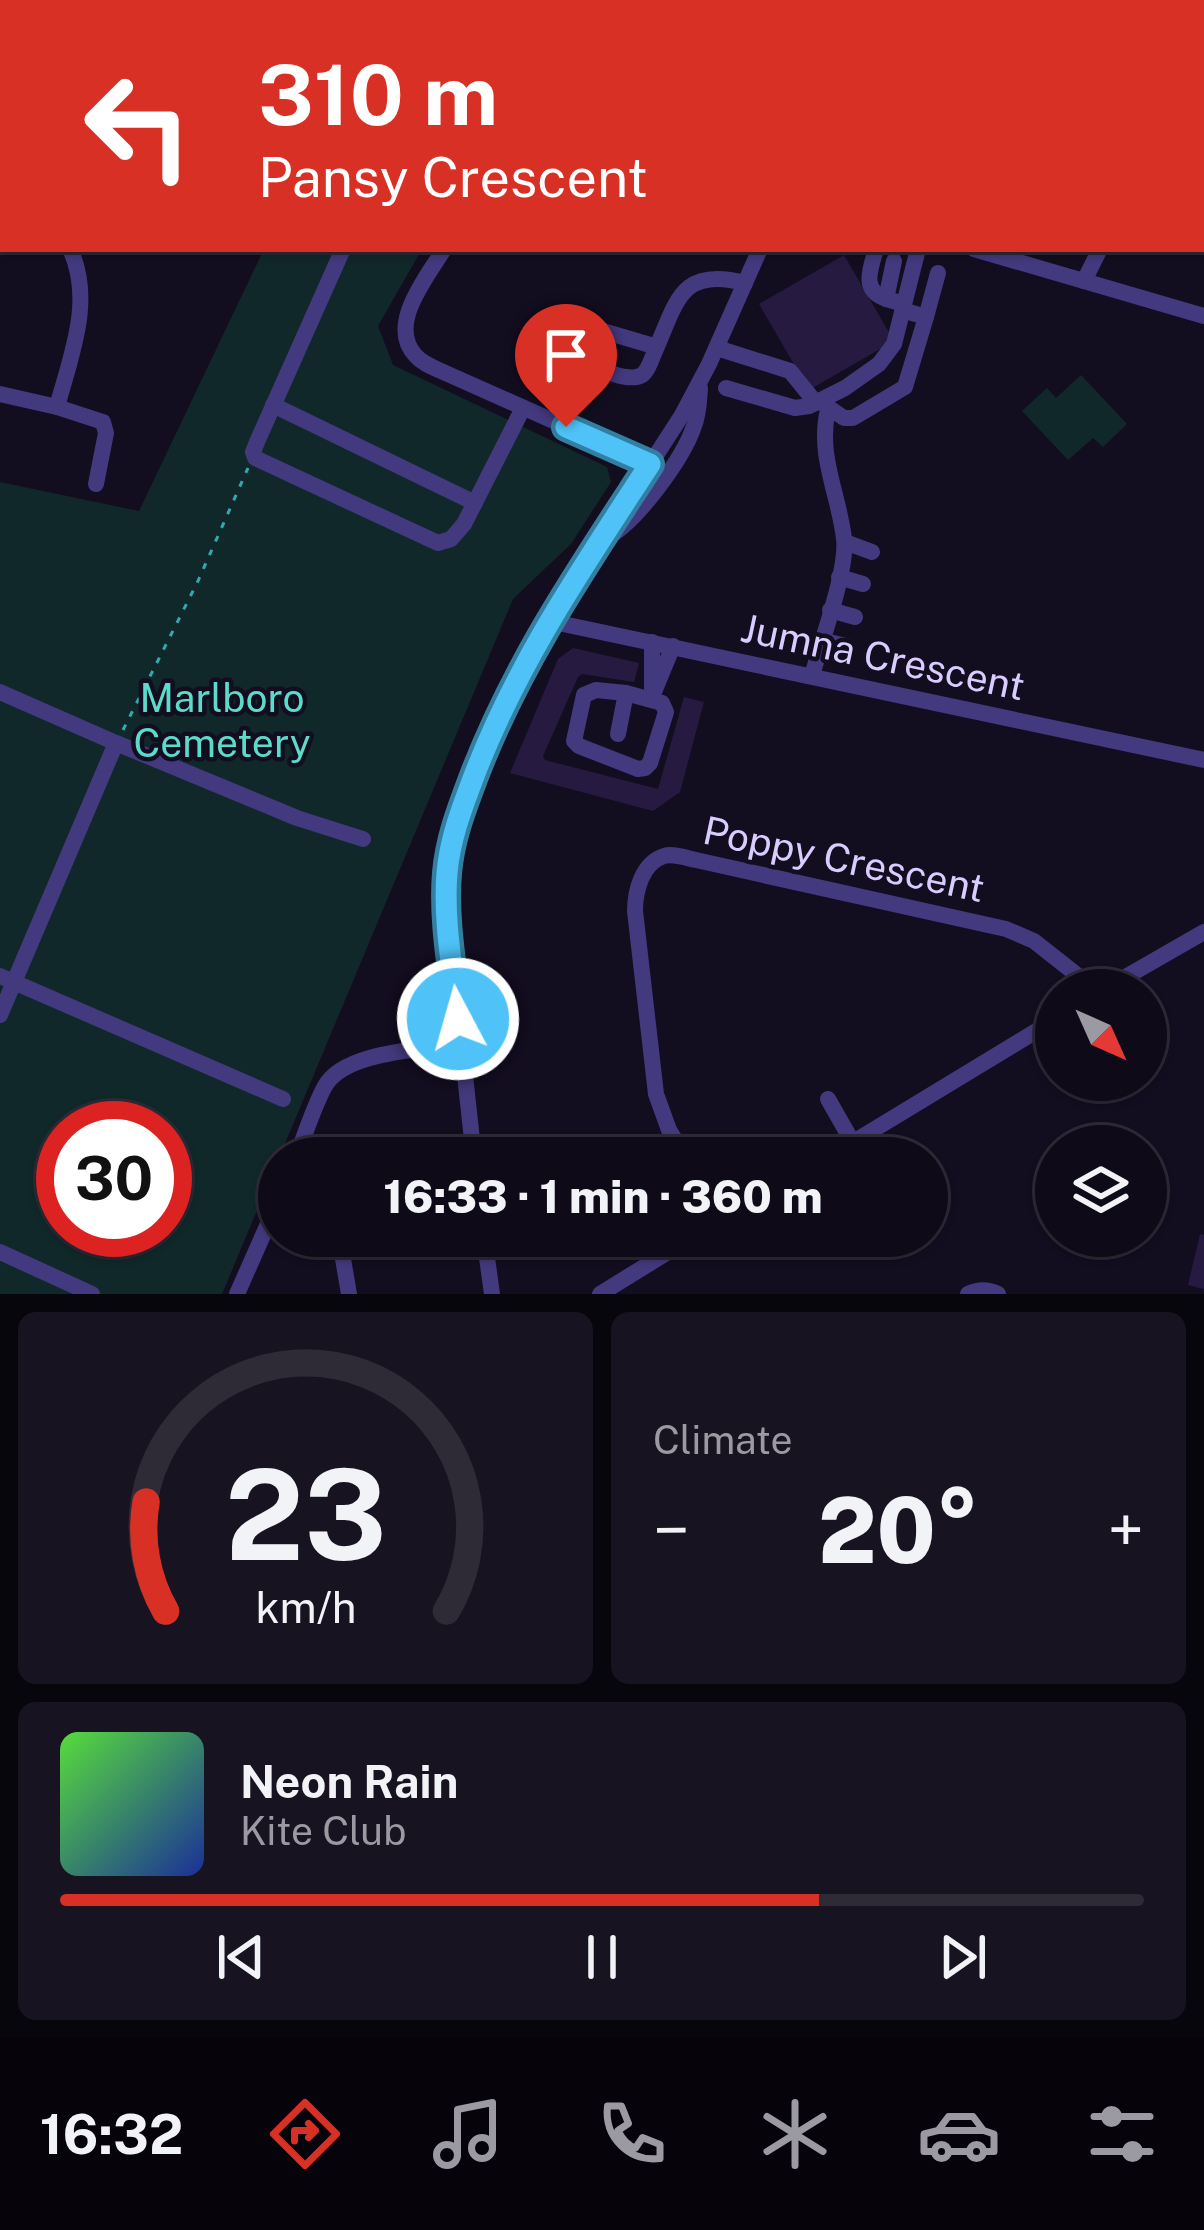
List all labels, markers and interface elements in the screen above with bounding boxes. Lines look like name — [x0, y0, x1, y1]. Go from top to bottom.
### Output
text: 310 m — [258, 45, 498, 144]
icon: left — [60, 48, 216, 204]
text: Pansy Crescent — [258, 146, 648, 209]
pin — [515, 304, 617, 427]
icon: arrive — [533, 322, 599, 388]
street label: Jumna Crescent — [737, 604, 1029, 710]
park label: Marlboro Cemetery — [133, 675, 311, 766]
street label: Poppy Crescent — [699, 807, 989, 911]
position arrow — [395, 956, 521, 1082]
north arrow — [1035, 969, 1167, 1101]
map controls — [1035, 969, 1167, 1257]
speed limit sign: 30 — [36, 1101, 192, 1257]
button: layers — [1035, 1125, 1167, 1257]
text: 16:33 · 1 min · 360 m — [383, 1170, 823, 1223]
text: Climate — [653, 1417, 793, 1463]
text: 23 — [224, 1441, 387, 1588]
text: 20° — [818, 1477, 979, 1583]
text: − — [653, 1491, 690, 1569]
text: + — [1107, 1491, 1144, 1569]
text: km/h — [255, 1582, 356, 1633]
text: Neon Rain — [240, 1755, 458, 1808]
text: Kite Club — [240, 1808, 406, 1854]
icon: previous — [208, 1924, 274, 1990]
icon: pause — [569, 1924, 635, 1990]
icon: next — [930, 1924, 996, 1990]
icon: directions — [263, 2092, 347, 2176]
icon: music — [426, 2092, 510, 2176]
icon: phone — [590, 2092, 674, 2176]
icon: climate — [753, 2092, 837, 2176]
icon: car — [917, 2092, 1001, 2176]
icon: filters — [1080, 2092, 1164, 2176]
text: 16:32 — [40, 2103, 183, 2166]

